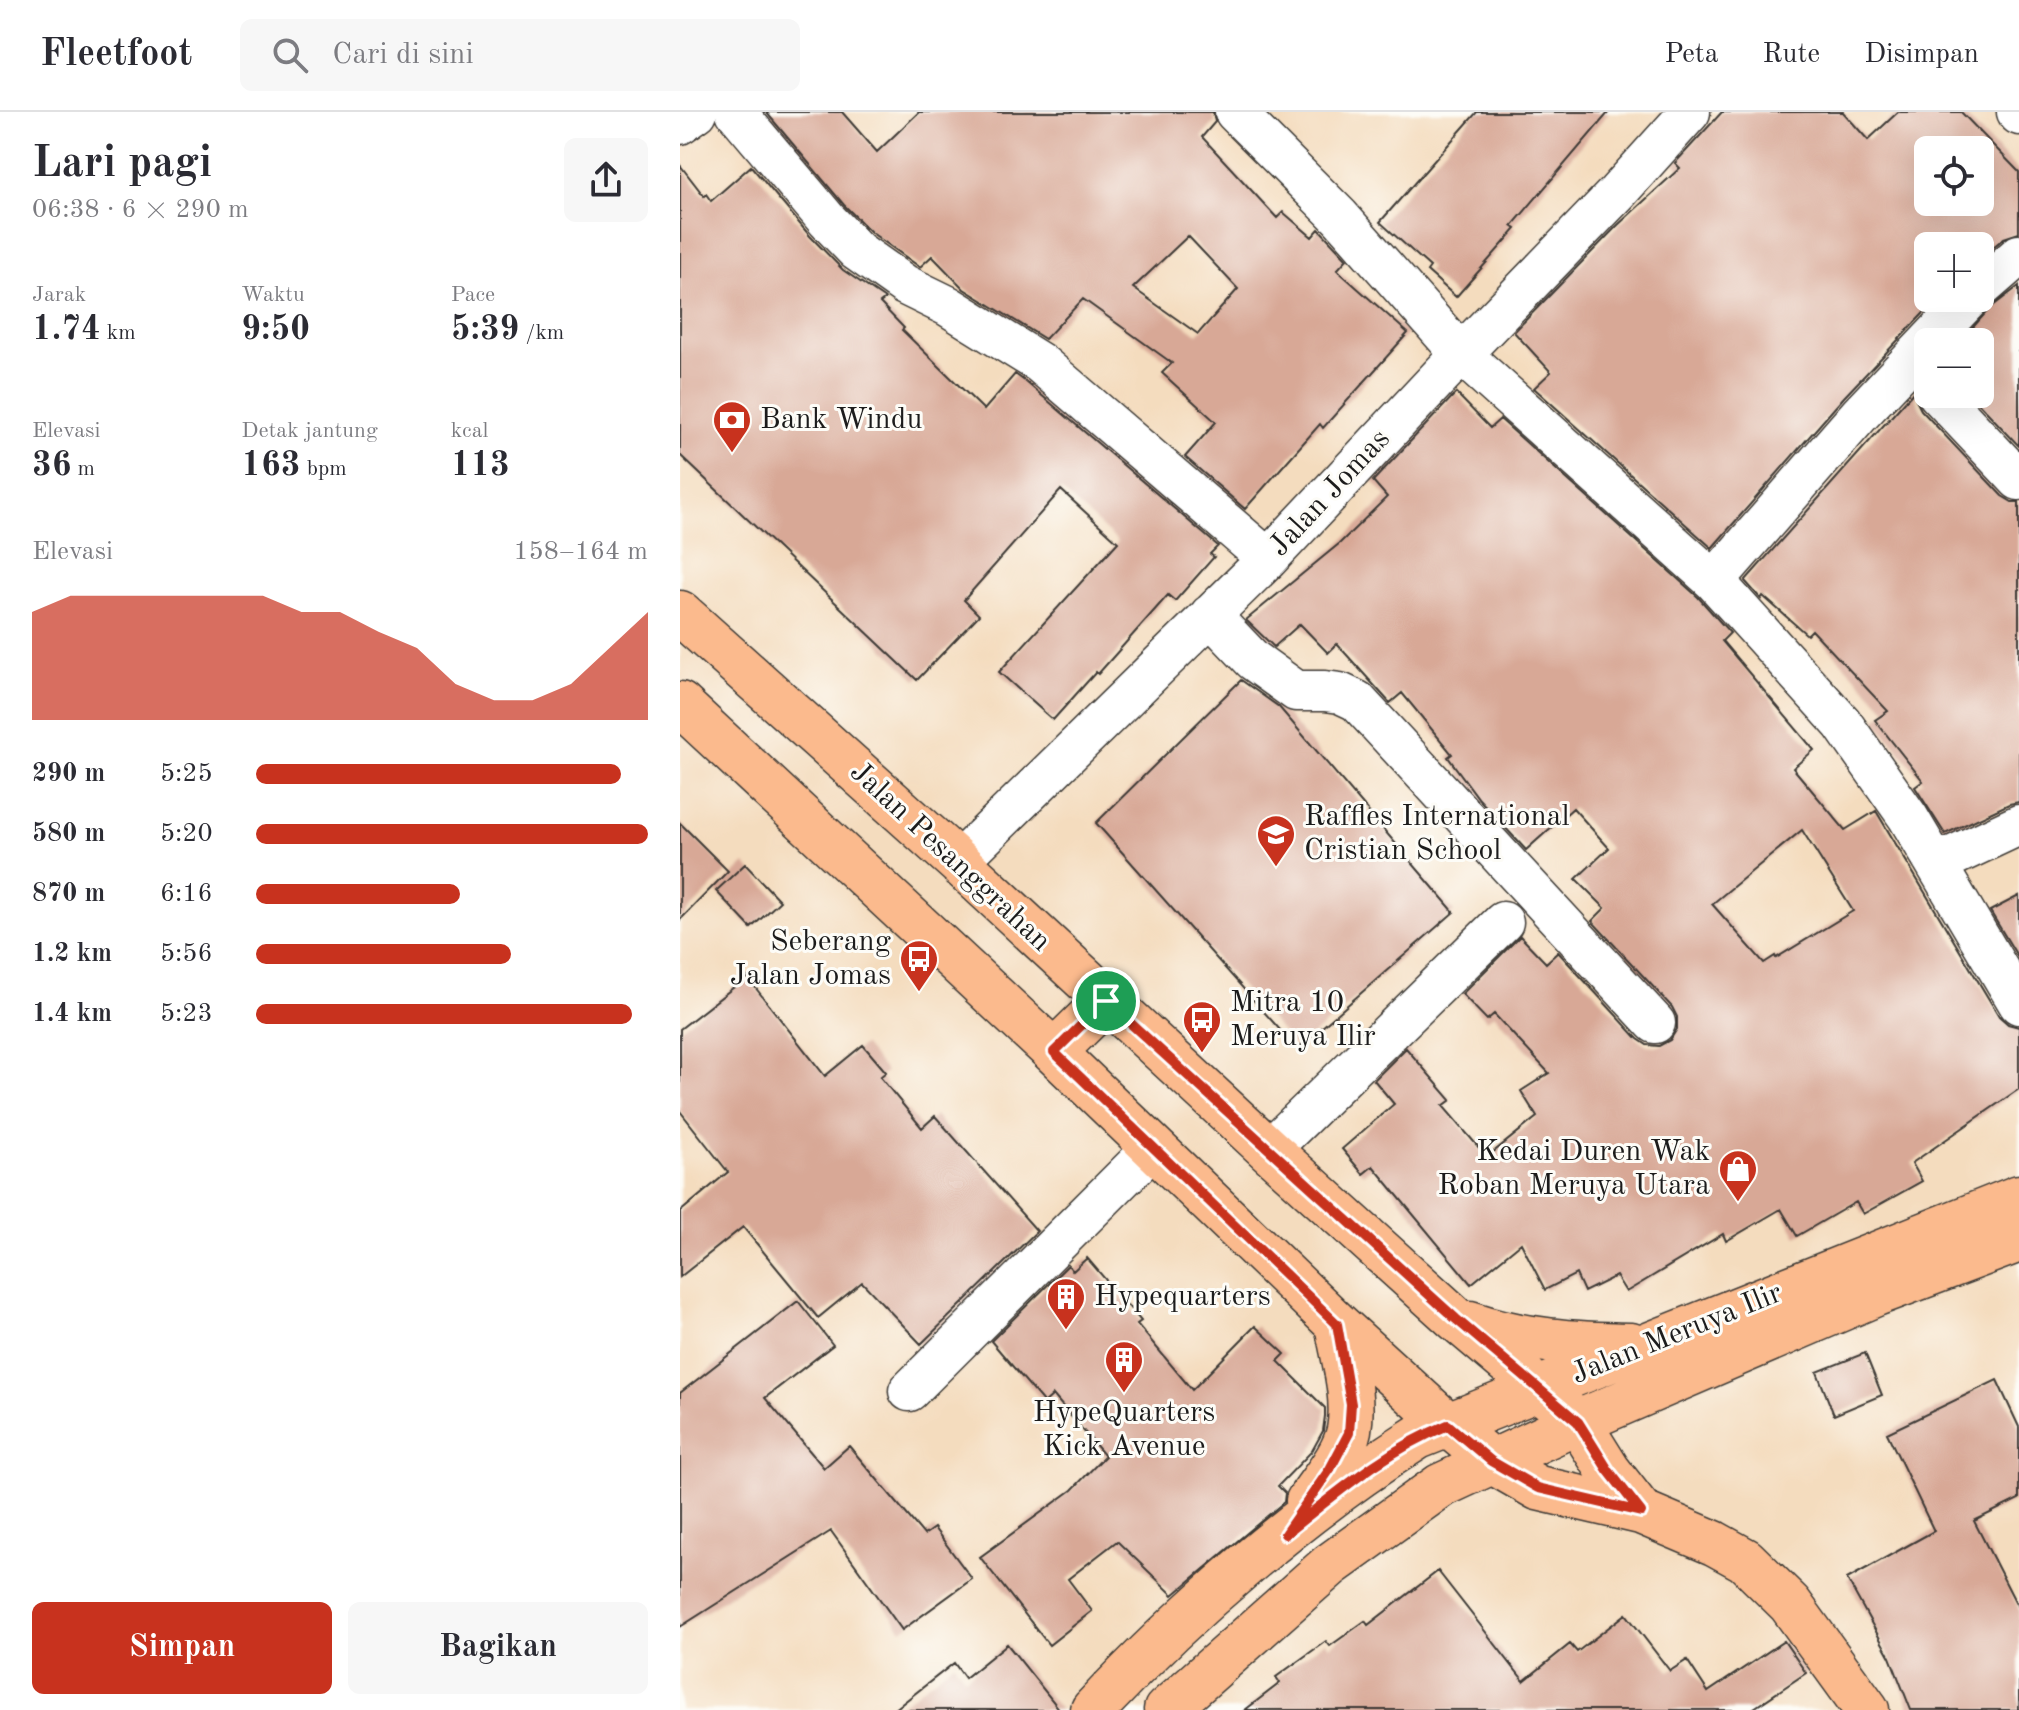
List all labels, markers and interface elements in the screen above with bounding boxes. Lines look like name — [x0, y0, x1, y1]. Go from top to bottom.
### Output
search box — [240, 19, 800, 91]
icon: search — [268, 33, 312, 77]
text: Fleetfoot — [40, 36, 192, 74]
text: Cari di sini — [332, 40, 474, 70]
text: Peta — [1664, 41, 1719, 69]
text: Rute — [1763, 41, 1820, 69]
text: Disimpan — [1864, 41, 1979, 69]
map controls — [1914, 136, 1994, 408]
button: locate — [1914, 136, 1994, 216]
button: share — [564, 138, 648, 222]
text: Lari pagi — [32, 142, 212, 186]
text: 06:38 · 6 × 290 m — [32, 197, 249, 223]
button: + — [1914, 232, 1994, 312]
text: Jarak — [32, 284, 86, 306]
text: Waktu — [241, 284, 305, 306]
text: Pace — [451, 284, 495, 306]
text: 1.74 — [32, 313, 101, 347]
text: 9:50 — [241, 313, 310, 347]
text: 5:39 — [451, 313, 519, 347]
text: km — [101, 322, 136, 344]
text: /km — [519, 322, 564, 344]
button: − — [1914, 328, 1994, 408]
bank icon: Bank Windu — [711, 399, 753, 454]
place label: Bank Windu — [760, 405, 922, 435]
text: Elevasi — [32, 420, 101, 442]
text: Detak jantung — [241, 420, 378, 442]
text: kcal — [451, 420, 489, 442]
street label: Jalan Jomas — [1264, 424, 1396, 562]
text: 36 — [32, 449, 71, 483]
text: 163 — [241, 449, 301, 483]
text: 113 — [451, 449, 510, 483]
text: m — [71, 458, 95, 480]
text: bpm — [301, 458, 347, 480]
text: Elevasi — [32, 539, 113, 565]
text: 158–164 m — [513, 539, 648, 565]
street label: Jalan Pesanggrahan — [844, 757, 1056, 957]
text: 290 m — [32, 761, 105, 787]
text: 5:25 — [160, 761, 213, 787]
place label: Raffles International Cristian School — [1304, 802, 1570, 866]
school or university icon: Raffles International Cristian School — [1255, 813, 1297, 868]
text: 580 m — [32, 821, 105, 847]
text: 5:20 — [160, 821, 213, 847]
text: 870 m — [32, 881, 105, 907]
text: 6:16 — [160, 881, 213, 907]
place label: Seberang Jalan Jomas — [730, 927, 891, 991]
bus stop icon: Seberang Jalan Jomas — [898, 938, 940, 993]
text: 1.2 km — [32, 941, 112, 967]
text: 5:56 — [160, 941, 213, 967]
pin — [1072, 967, 1140, 1035]
icon: arrive — [1084, 979, 1128, 1023]
place label: Mitra 10 Meruya Ilir — [1230, 988, 1376, 1052]
bus stop icon: Mitra 10 Meruya Ilir — [1181, 999, 1223, 1054]
text: 1.4 km — [32, 1001, 112, 1027]
text: 5:23 — [160, 1001, 213, 1027]
place label: Kedai Duren Wak Roban Meruya Utara — [1438, 1137, 1710, 1201]
shop icon: Kedai Duren Wak Roban Meruya Utara — [1717, 1148, 1759, 1203]
building icon: Hypequarters — [1045, 1276, 1087, 1331]
street label: Jalan Meruya Ilir — [1567, 1278, 1787, 1390]
place label: Hypequarters — [1094, 1282, 1271, 1312]
building icon: HypeQuarters Kick Avenue — [1103, 1339, 1145, 1394]
place label: HypeQuarters Kick Avenue — [1033, 1398, 1215, 1462]
button: Simpan — [32, 1602, 332, 1694]
button: Bagikan — [348, 1602, 648, 1694]

